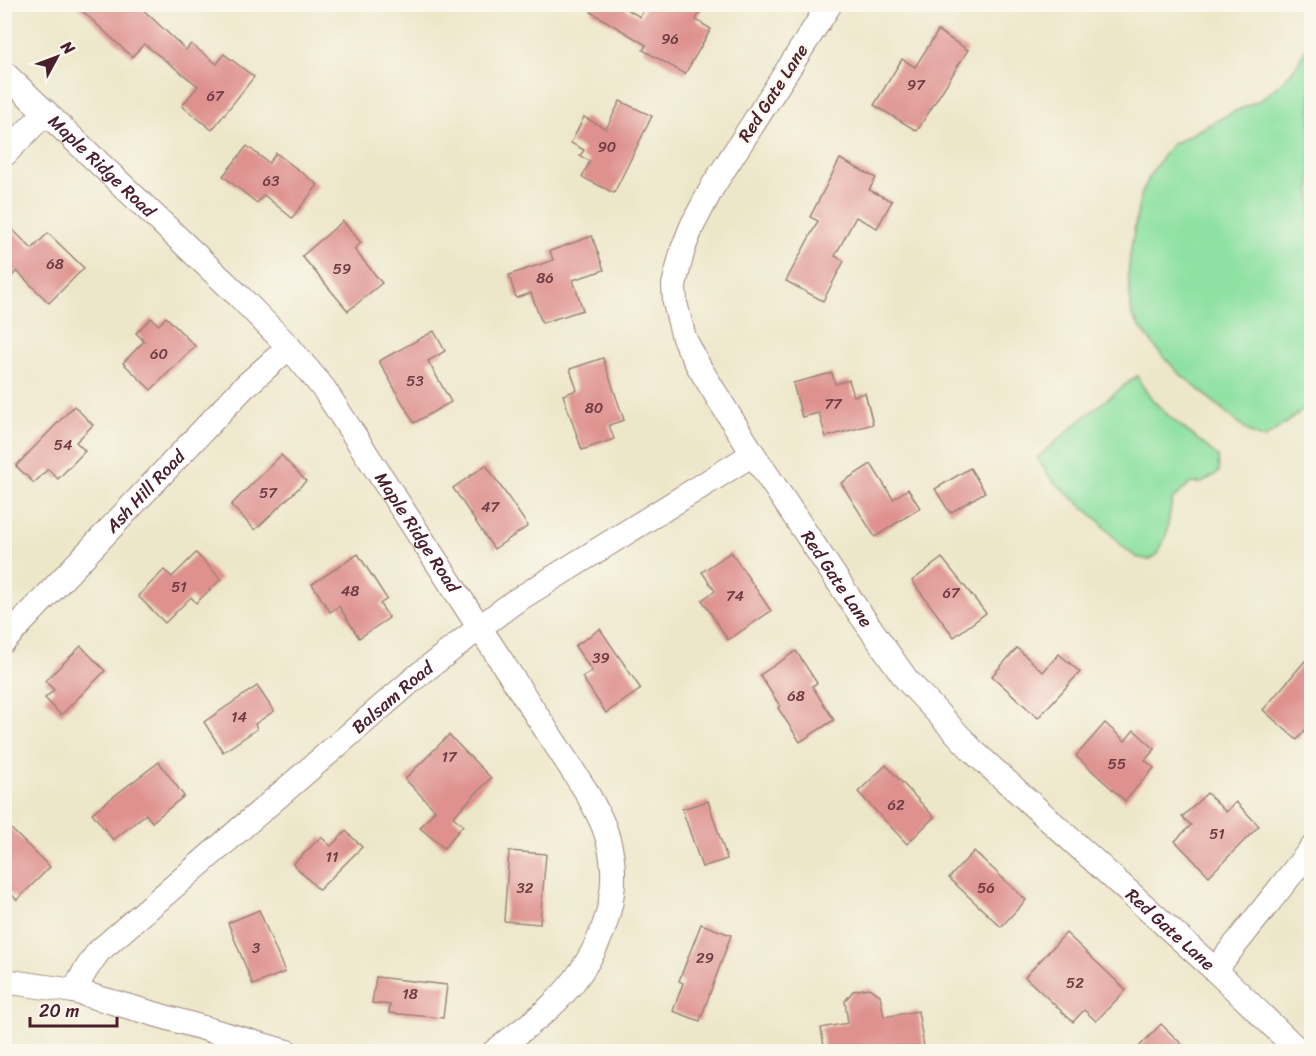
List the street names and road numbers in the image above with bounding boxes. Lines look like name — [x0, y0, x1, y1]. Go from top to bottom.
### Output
street label: Red Gate Lane — [729, 37, 817, 149]
street label: Maple Ridge Road — [40, 106, 165, 226]
street label: Ash Hill Road — [97, 441, 194, 541]
street label: Maple Ridge Road — [366, 465, 470, 601]
street label: Red Gate Lane — [792, 523, 881, 635]
street label: Balsam Road — [344, 652, 442, 742]
street label: Red Gate Lane — [1118, 880, 1223, 979]

